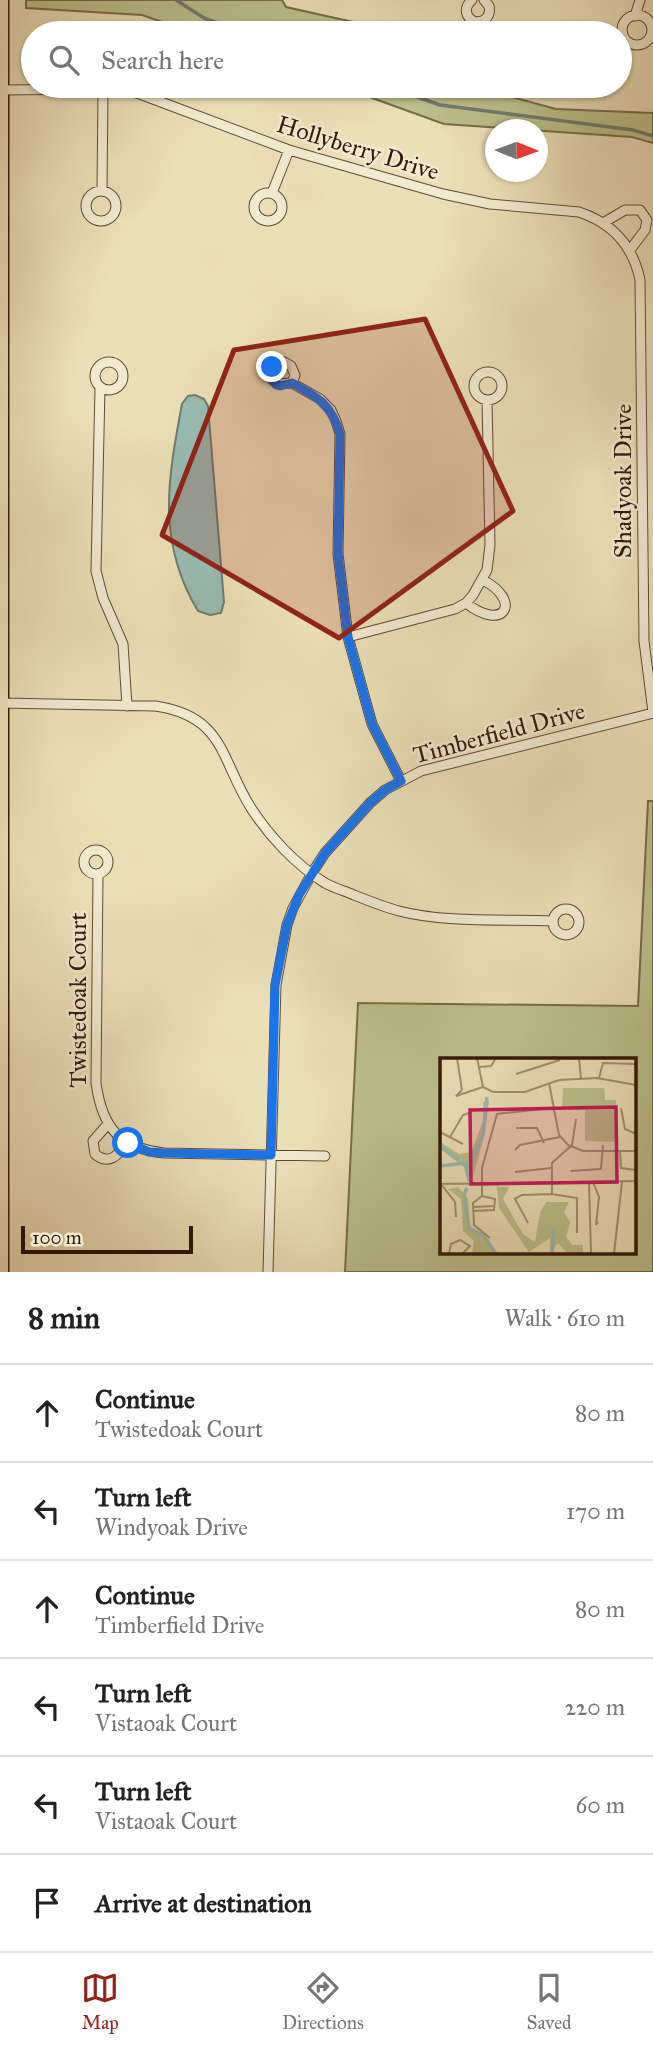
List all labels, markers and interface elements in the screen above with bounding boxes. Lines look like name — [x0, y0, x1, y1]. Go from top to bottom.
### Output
search box — [21, 21, 632, 98]
icon: search — [45, 41, 83, 79]
text: Search here — [101, 44, 224, 76]
street label: Hollyberry Drive — [273, 109, 443, 187]
north arrow — [485, 119, 548, 182]
route end — [256, 351, 287, 382]
street label: Shadyoak Drive — [608, 404, 638, 558]
street label: Timberfield Drive — [410, 696, 588, 770]
street label: Twistedoak Court — [63, 912, 93, 1088]
inset map — [440, 1058, 636, 1254]
route start — [112, 1127, 143, 1158]
scale bar — [21, 1223, 192, 1255]
text: 100 m — [32, 1226, 82, 1249]
text: 8 min — [28, 1300, 100, 1336]
text: Walk · 610 m — [504, 1304, 625, 1332]
text: Continue — [95, 1383, 195, 1415]
icon: ahead — [28, 1394, 66, 1432]
text: 80 m — [575, 1399, 625, 1427]
text: Twistedoak Court — [95, 1415, 263, 1443]
text: Turn left — [95, 1481, 191, 1513]
icon: left — [28, 1492, 66, 1530]
text: 170 m — [566, 1497, 625, 1525]
text: Windyoak Drive — [95, 1513, 248, 1541]
text: Continue — [95, 1579, 195, 1611]
icon: ahead — [28, 1590, 66, 1628]
text: 80 m — [575, 1595, 625, 1623]
text: Timberfield Drive — [95, 1611, 264, 1639]
text: Turn left — [95, 1677, 191, 1709]
icon: left — [28, 1688, 66, 1726]
text: 220 m — [565, 1693, 625, 1721]
text: Vistaoak Court — [95, 1709, 237, 1737]
text: Turn left — [95, 1775, 191, 1807]
icon: left — [28, 1786, 66, 1824]
text: 60 m — [576, 1791, 625, 1819]
text: Vistaoak Court — [95, 1807, 237, 1835]
icon: arrive — [28, 1884, 66, 1922]
text: Arrive at destination — [95, 1887, 312, 1919]
tab: Map — [81, 1969, 119, 2034]
tab: Directions — [282, 1969, 364, 2034]
tab: Saved — [527, 1969, 572, 2034]

